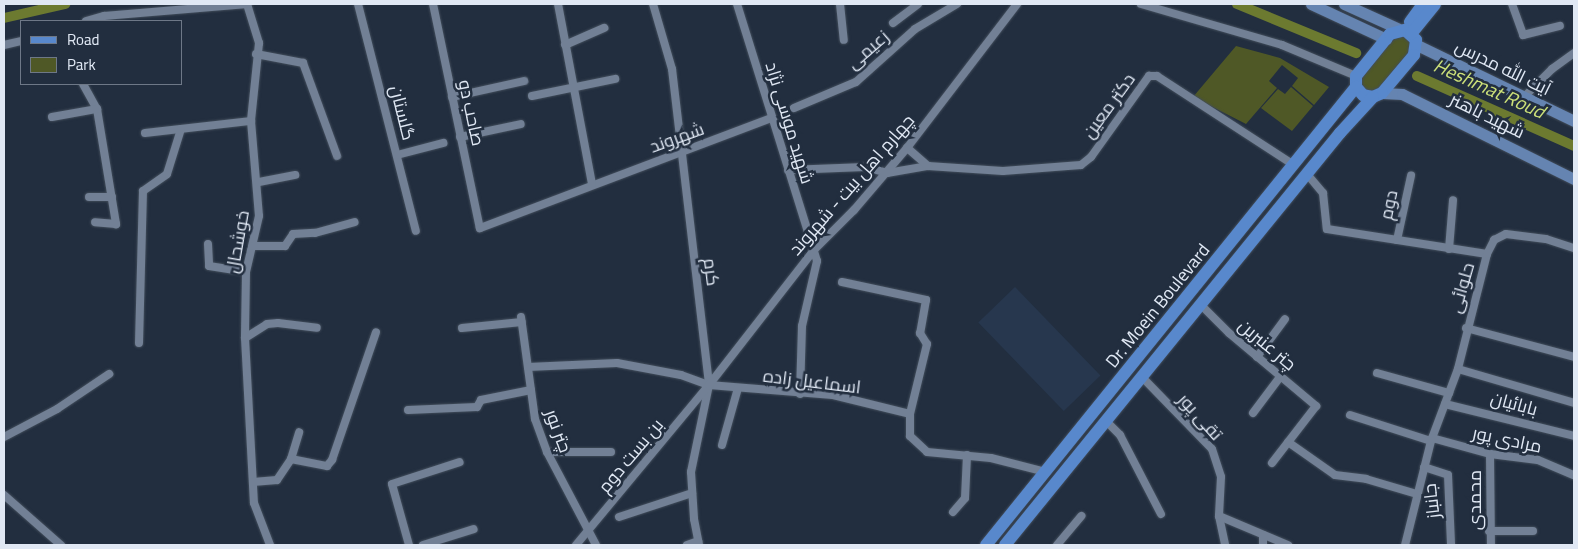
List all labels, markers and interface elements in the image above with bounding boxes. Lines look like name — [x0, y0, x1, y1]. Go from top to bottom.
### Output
legend — [20, 20, 182, 85]
text: Road — [67, 25, 100, 54]
street label: زعیمی — [843, 26, 893, 74]
street label: آیت الله مدرس — [1452, 36, 1554, 100]
text: Park — [67, 50, 96, 79]
water label: Heshmat Roud — [1430, 54, 1548, 124]
street label: شهید موسی نژاد — [760, 60, 818, 186]
street label: دکتر معین — [1078, 69, 1140, 143]
street label: صاحب دو — [453, 78, 489, 148]
street label: گلستان — [385, 83, 419, 143]
street label: شهید باهنر — [1446, 89, 1528, 143]
street label: چهارم اهل بیت - شهروند — [785, 110, 919, 260]
street label: شهروند — [647, 118, 707, 158]
street label: دوم — [1375, 188, 1403, 222]
street label: خوشحال — [222, 209, 254, 275]
street label: Dr. Moein Boulevard — [1101, 240, 1215, 372]
street label: کرم — [699, 257, 723, 287]
street label: حلوائی — [1445, 260, 1479, 316]
street label: چتر عنبرین — [1234, 315, 1300, 375]
street label: اسماعیل زاده — [762, 365, 862, 399]
street label: بابائیان — [1488, 387, 1540, 421]
street label: تقی پور — [1173, 389, 1227, 445]
street label: چتر نور — [540, 406, 576, 456]
street label: بن بست دوم — [594, 415, 668, 497]
street label: مرادی پور — [1470, 422, 1544, 458]
street label: محمدی — [1464, 470, 1486, 530]
street label: جانباز — [1419, 482, 1445, 520]

